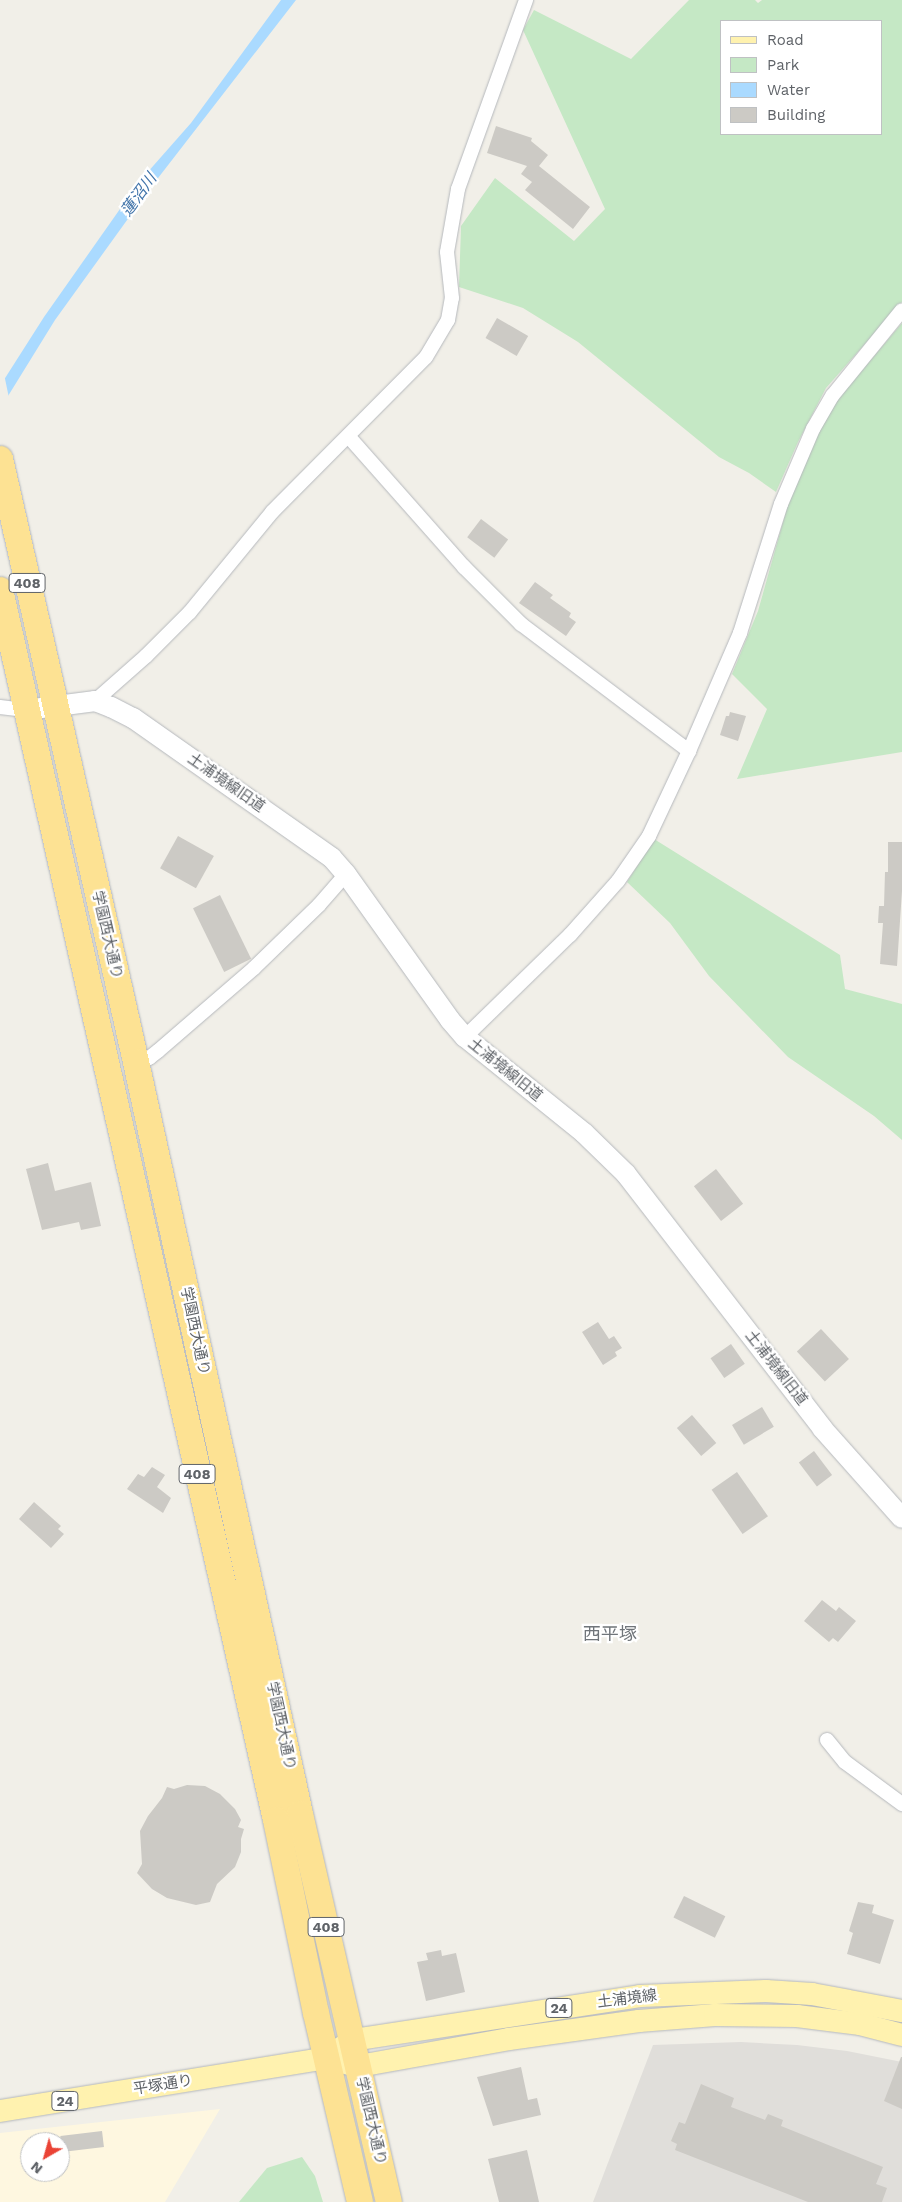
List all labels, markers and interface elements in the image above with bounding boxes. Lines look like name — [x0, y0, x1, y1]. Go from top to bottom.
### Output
legend — [720, 20, 882, 135]
text: Road — [767, 31, 804, 49]
text: Park — [767, 56, 799, 74]
text: Water — [767, 81, 810, 99]
text: Building — [767, 106, 825, 124]
water label: 蓮沼川 — [117, 170, 161, 220]
road number: 408 — [8, 572, 46, 594]
street label: 土浦境線旧道 — [184, 750, 268, 816]
street label: 学園西大通り — [88, 889, 126, 981]
street label: 土浦境線旧道 — [464, 1035, 546, 1105]
street label: 学園西大通り — [177, 1285, 213, 1377]
street label: 土浦境線旧道 — [741, 1327, 811, 1409]
road number: 408 — [178, 1462, 216, 1486]
district label: 西平塚 — [583, 1623, 637, 1645]
street label: 学園西大通り — [263, 1680, 299, 1772]
road number: 408 — [307, 1915, 345, 1938]
street label: 土浦境線 — [596, 1986, 658, 2012]
road number: 24 — [545, 1996, 573, 2020]
street label: 平塚通り — [132, 2071, 194, 2099]
street label: 学園西大通り — [352, 2075, 390, 2167]
road number: 24 — [51, 2090, 79, 2112]
north arrow — [20, 2132, 70, 2182]
text: N — [27, 2159, 45, 2178]

